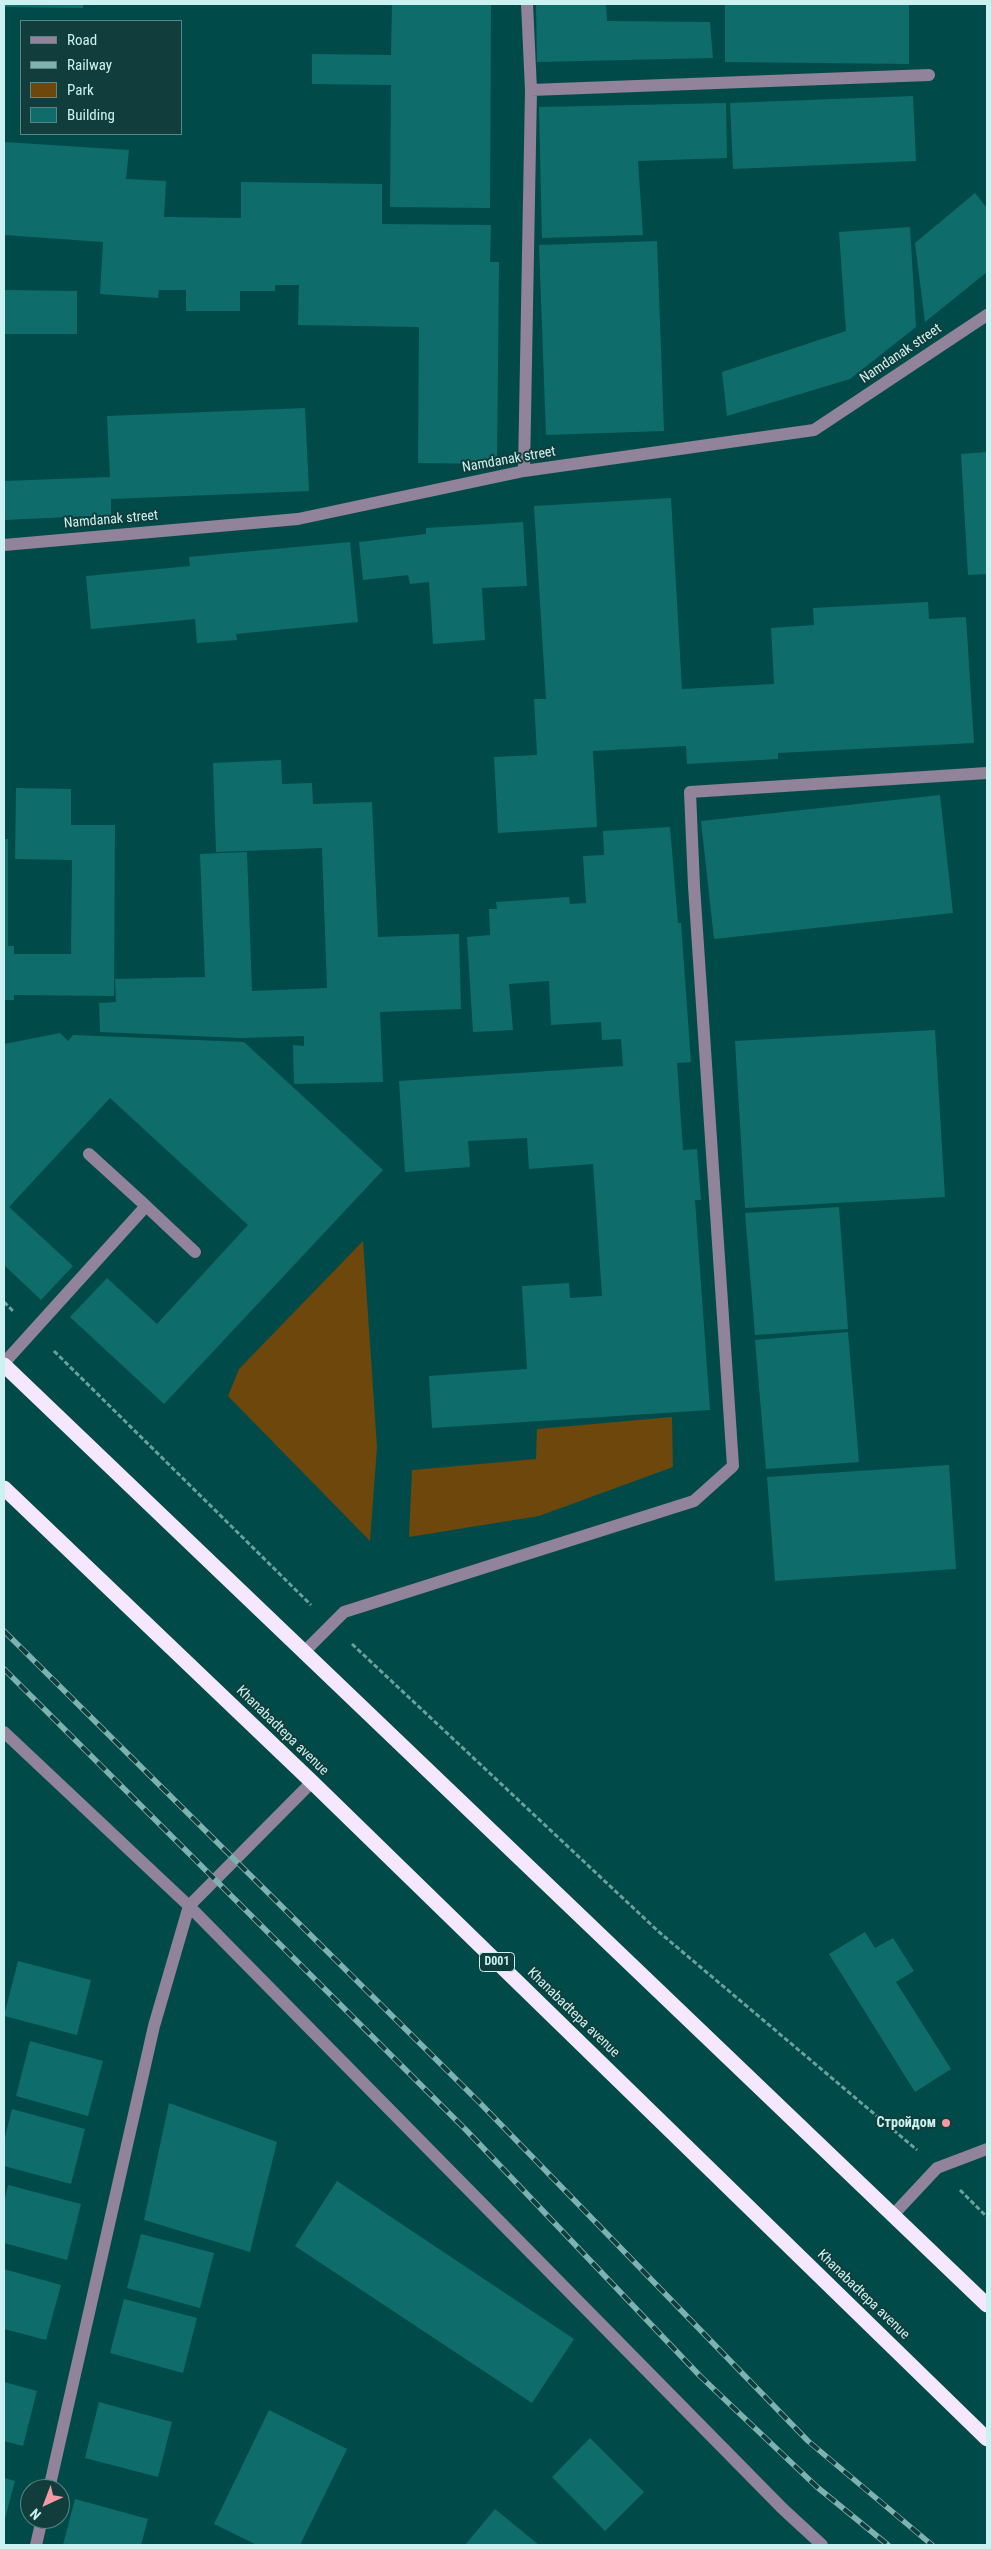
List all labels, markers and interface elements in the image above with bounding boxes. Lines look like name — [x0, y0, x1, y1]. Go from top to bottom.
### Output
legend — [20, 20, 182, 135]
text: Road — [67, 31, 97, 49]
text: Railway — [67, 56, 112, 74]
text: Park — [67, 81, 94, 99]
text: Building — [67, 106, 115, 124]
street label: Namdanak street — [857, 321, 945, 387]
street label: Namdanak street — [461, 444, 557, 476]
street label: Namdanak street — [63, 508, 159, 532]
street label: Khanabadtepa avenue — [232, 1683, 332, 1779]
road number: D001 — [480, 1952, 514, 1971]
street label: Khanabadtepa avenue — [523, 1965, 623, 2061]
place label: Стройдом — [877, 2115, 936, 2131]
marker: Стройдом — [940, 2117, 952, 2129]
street label: Khanabadtepa avenue — [813, 2247, 913, 2343]
north arrow — [20, 2479, 70, 2529]
text: N — [27, 2505, 44, 2523]

